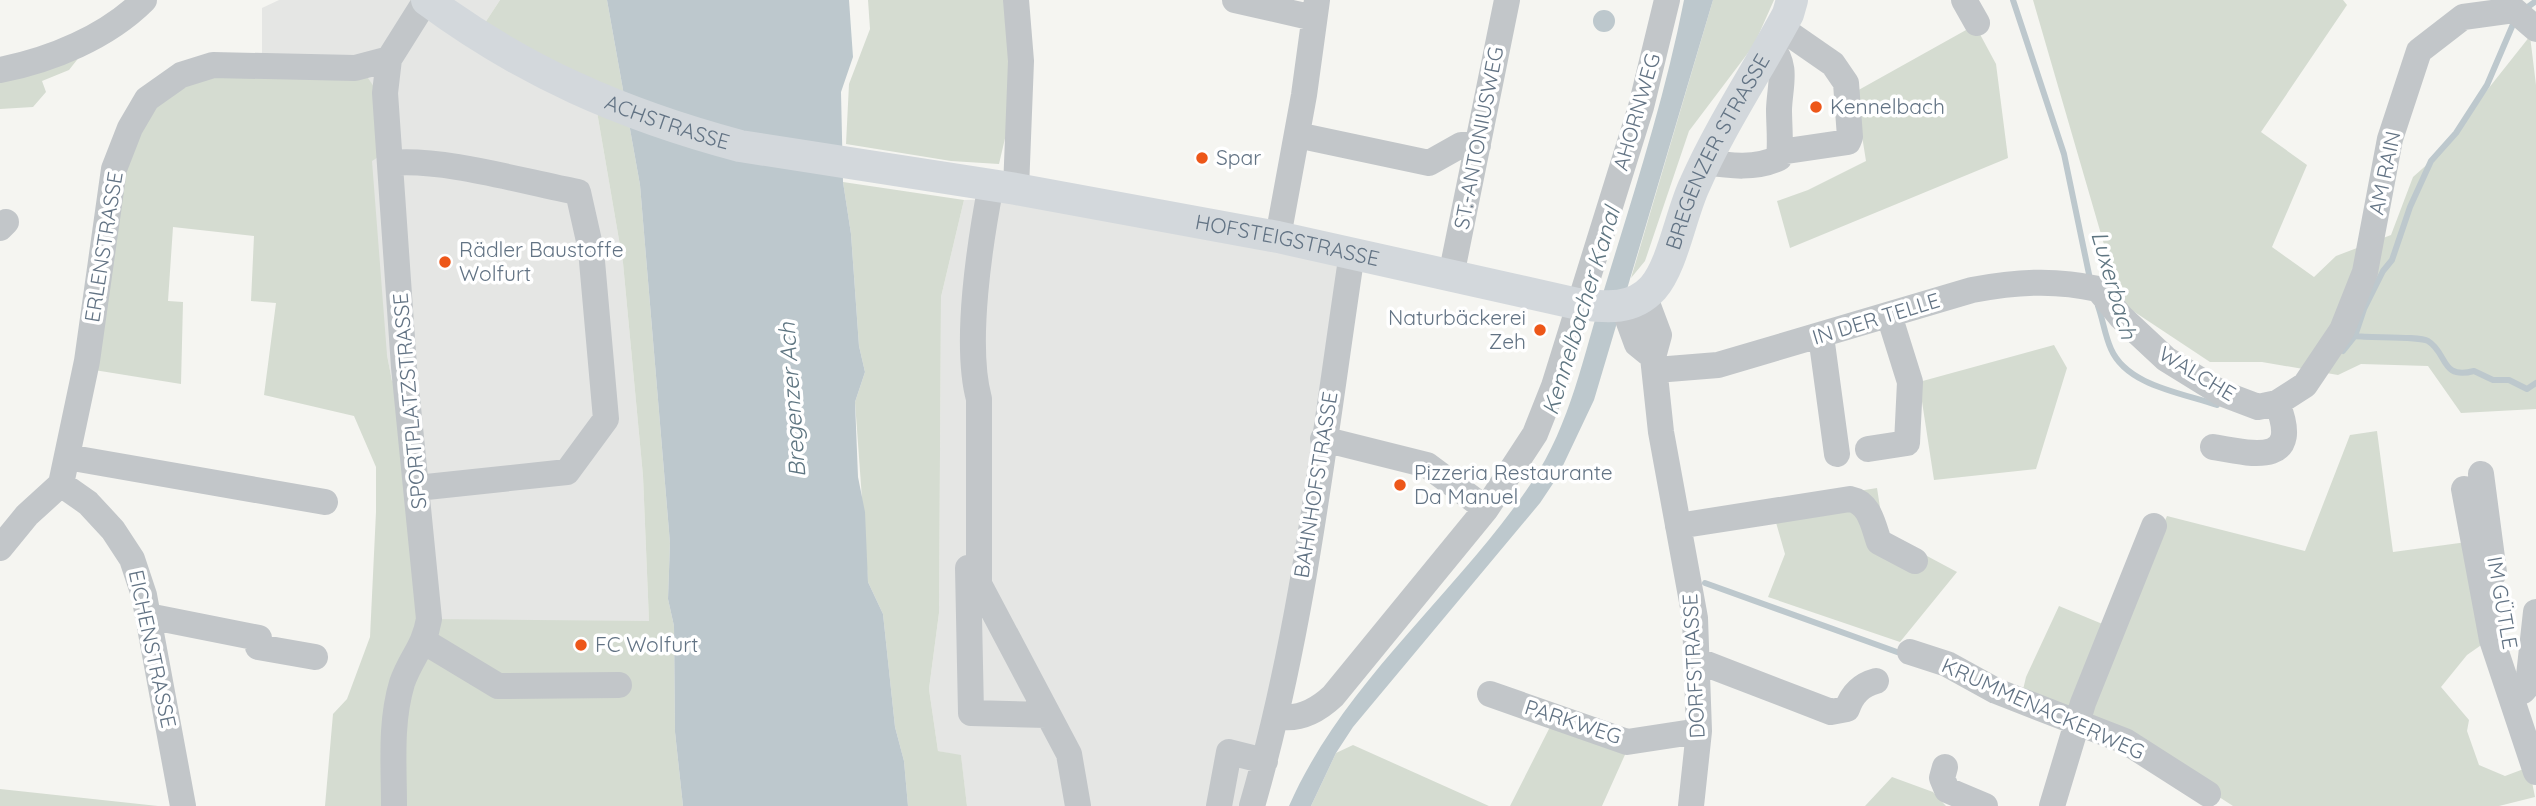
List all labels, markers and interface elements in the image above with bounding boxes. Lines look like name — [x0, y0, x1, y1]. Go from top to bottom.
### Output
street label: ST.-ANTONIUSWEG — [1448, 44, 1508, 231]
street label: BREGENZER STRASSE — [1659, 49, 1775, 253]
street label: AHORNWEG — [1607, 50, 1665, 173]
street label: ACHSTRASSE — [601, 88, 733, 155]
place label: Kennelbach — [1830, 93, 1945, 119]
marker: Kennelbach — [1808, 99, 1824, 115]
street label: AM RAIN — [2362, 129, 2406, 217]
place label: Spar — [1216, 144, 1261, 170]
marker: Spar — [1194, 150, 1210, 166]
street label: ERLENSTRASSE — [78, 170, 128, 324]
water label: Kennelbacher Kanal — [1535, 201, 1627, 418]
street label: HOFSTEIGSTRASSE — [1193, 208, 1382, 271]
water label: Luxerbach — [2085, 228, 2144, 343]
place label: Rädler Baustoffe Wolfurt — [459, 236, 624, 286]
marker: Rädler Baustoffe Wolfurt — [437, 254, 453, 270]
street label: IN DER TELLE — [1809, 286, 1943, 350]
street label: SPORTPLATZSTRASSE — [387, 292, 431, 510]
place label: Naturbäckerei Zeh — [1388, 304, 1526, 354]
water label: Bregenzer Ach — [772, 321, 811, 478]
marker: Naturbäckerei Zeh — [1532, 322, 1548, 338]
street label: WALCHE — [2154, 340, 2241, 406]
street label: BAHNHOFSTRASSE — [1287, 390, 1343, 580]
place label: Pizzeria Restaurante Da Manuel — [1414, 459, 1613, 509]
marker: Pizzeria Restaurante Da Manuel — [1392, 477, 1408, 493]
street label: IM GÜTLE — [2482, 554, 2524, 651]
street label: EICHENSTRASSE — [124, 567, 182, 730]
street label: DORFSTRASSE — [1676, 593, 1710, 739]
place label: FC Wolfurt — [595, 631, 698, 657]
marker: FC Wolfurt — [573, 637, 589, 653]
street label: KRUMMENACKERWEG — [1938, 652, 2149, 765]
street label: PARKWEG — [1522, 693, 1625, 749]

